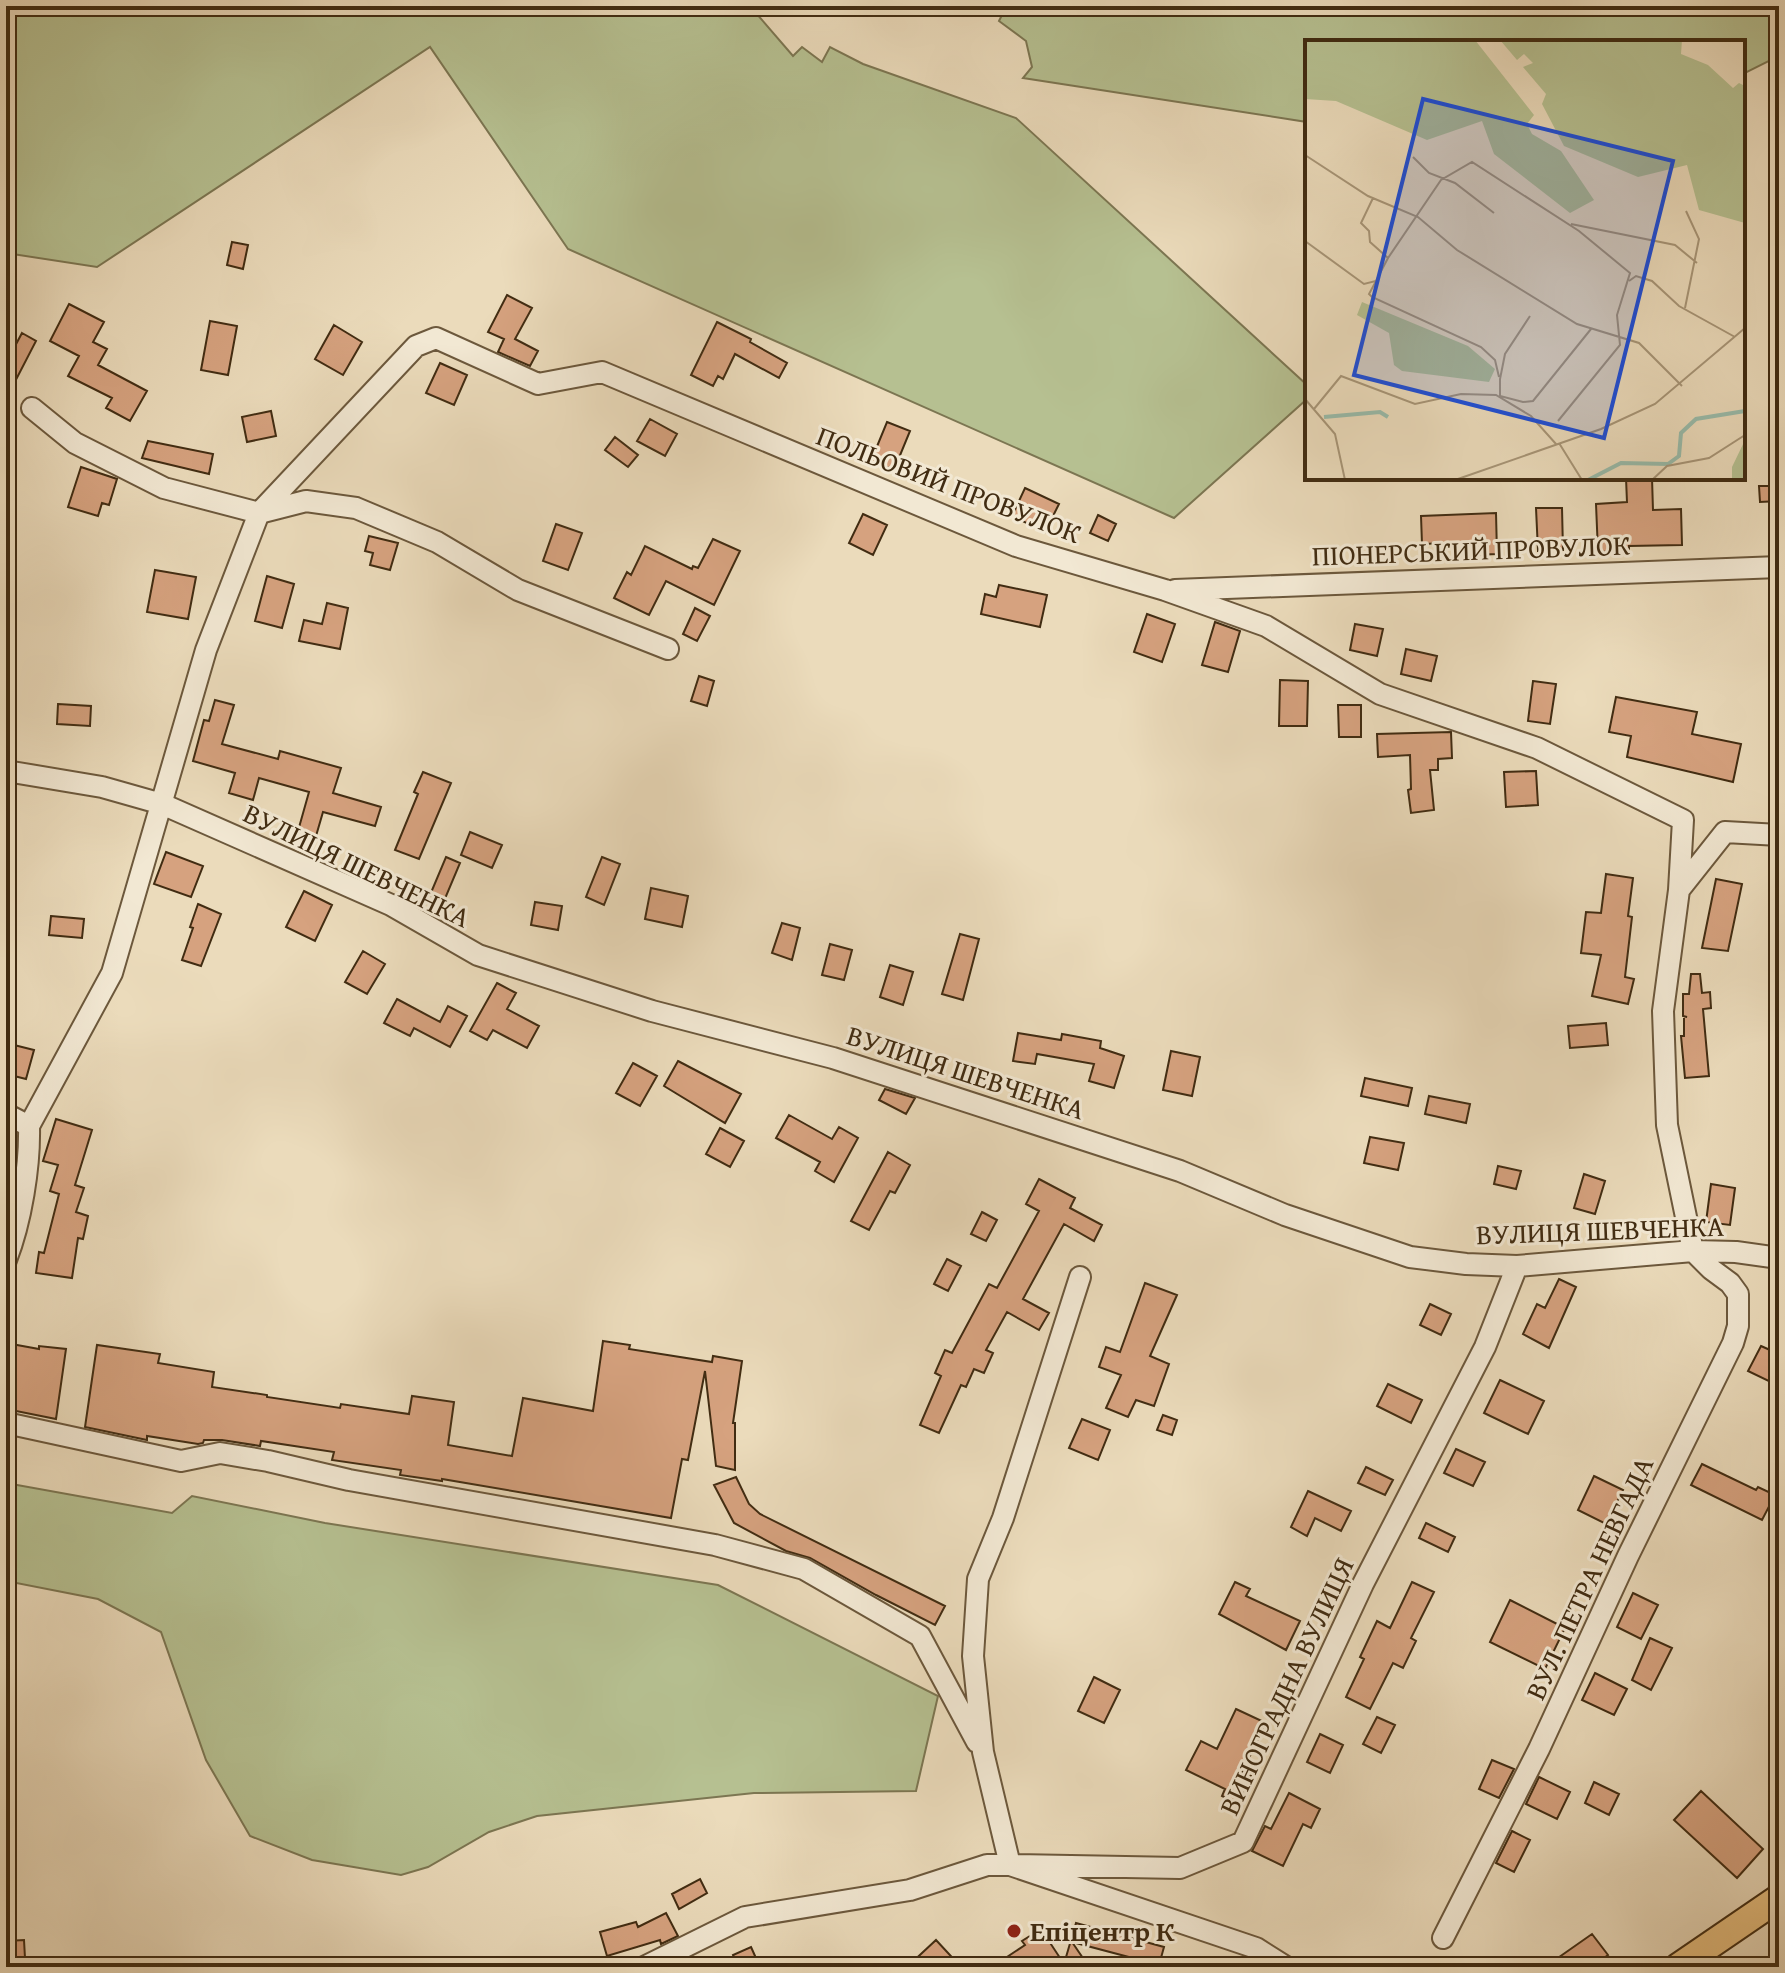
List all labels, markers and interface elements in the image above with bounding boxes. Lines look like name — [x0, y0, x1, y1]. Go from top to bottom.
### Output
inset map — [1305, 40, 1745, 480]
street label: ПОЛЬОВИЙ ПРОВУЛОК — [811, 414, 1087, 553]
street label: ПІОНЕРСЬКИЙ ПРОВУЛОК — [1311, 523, 1631, 576]
street label: ВУЛИЦЯ ШЕВЧЕНКА — [237, 792, 478, 937]
street label: ВУЛИЦЯ ШЕВЧЕНКА — [842, 1014, 1090, 1129]
street label: ВУЛИЦЯ ШЕВЧЕНКА — [1475, 1205, 1725, 1254]
street label: ВУЛ. ПЕТРА НЕВГАДА — [1514, 1450, 1663, 1706]
street label: ВИНОГРАДНА ВУЛИЦЯ — [1208, 1550, 1363, 1821]
place label: Епіцентр К — [1030, 1910, 1175, 1951]
marker: Епіцентр К — [1005, 1922, 1023, 1940]

